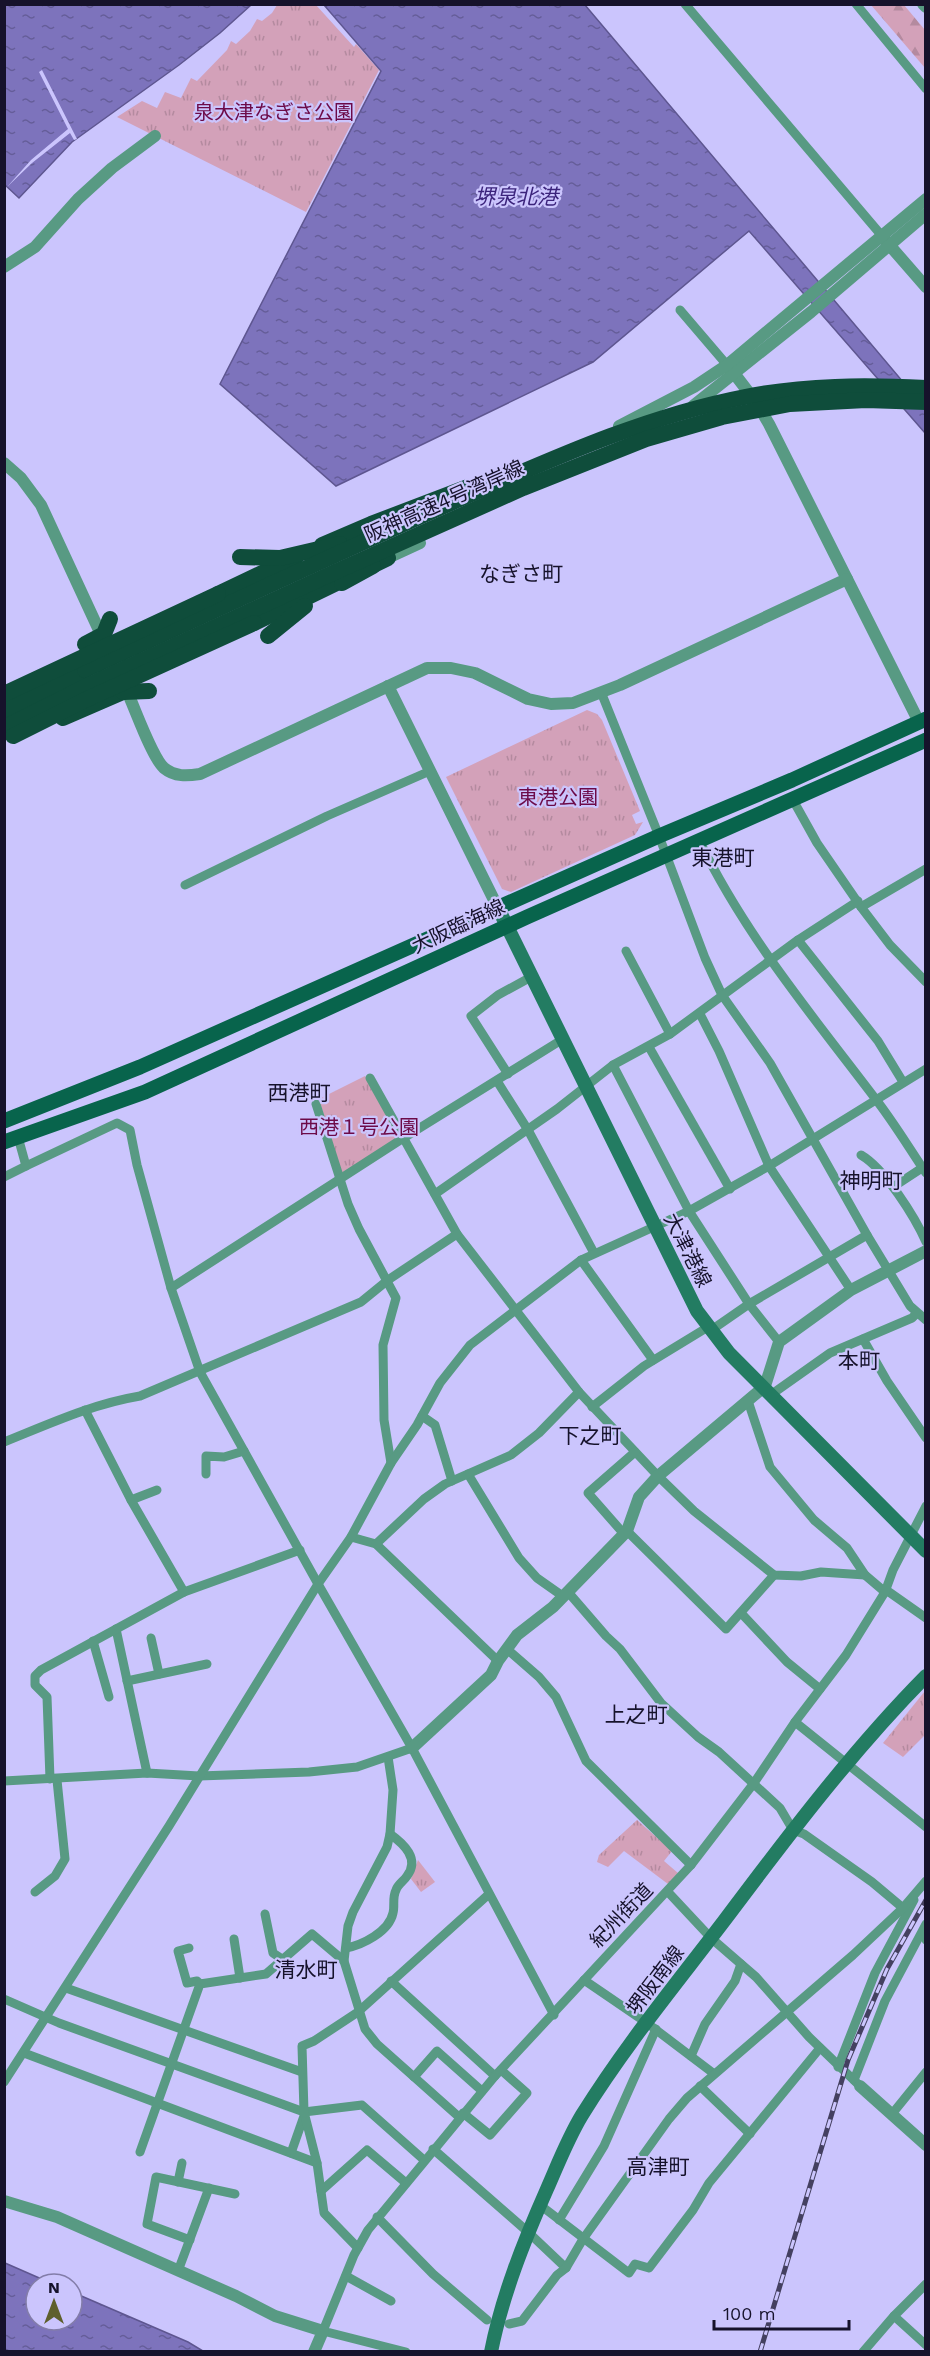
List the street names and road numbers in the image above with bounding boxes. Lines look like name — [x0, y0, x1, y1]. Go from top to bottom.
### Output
street label: 阪神高速4号湾岸線 — [360, 455, 528, 547]
street label: 大阪臨海線 — [408, 894, 508, 958]
street label: 大津港線 — [659, 1209, 717, 1291]
street label: 紀州街道 — [585, 1878, 657, 1952]
street label: 堺阪南線 — [621, 1941, 689, 2019]

